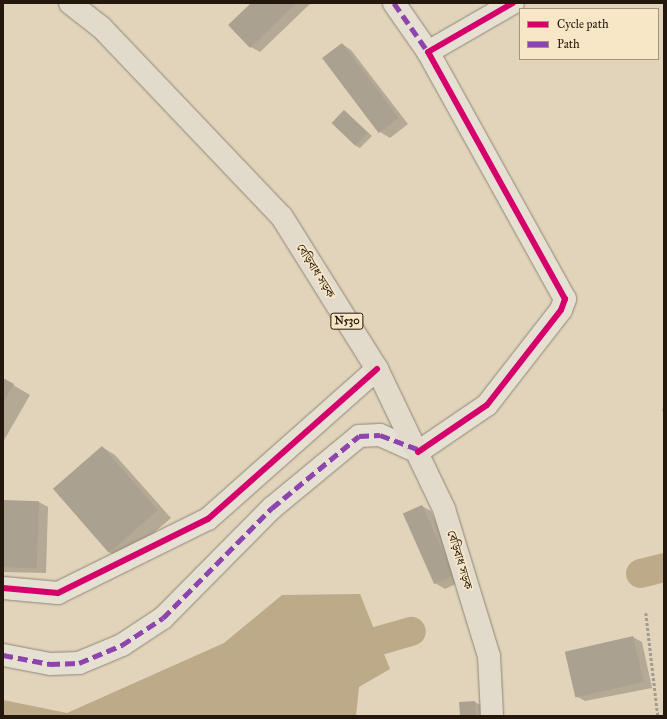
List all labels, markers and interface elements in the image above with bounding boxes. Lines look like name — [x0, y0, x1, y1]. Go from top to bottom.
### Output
legend — [519, 8, 659, 60]
text: Cycle path — [557, 17, 609, 31]
text: Path — [557, 37, 580, 51]
street label: বেড়িবাধ সড়ক — [293, 241, 337, 301]
road number: N530 — [330, 312, 364, 330]
street label: বেড়িবাধ সড়ক — [443, 529, 475, 591]

